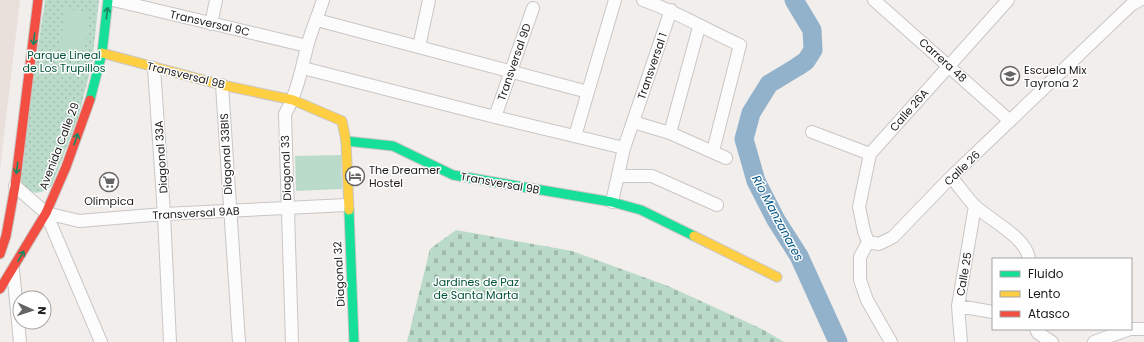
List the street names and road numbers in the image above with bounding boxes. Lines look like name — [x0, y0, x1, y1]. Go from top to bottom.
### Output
street label: Transversal 9C — [168, 6, 252, 40]
street label: Transversal 9D — [493, 21, 535, 103]
street label: Transversal 1 — [633, 30, 671, 102]
street label: Carrera 48 — [916, 34, 970, 86]
street label: Transversal 9B — [145, 58, 227, 92]
street label: Calle 26A — [886, 85, 932, 135]
street label: Avenida Calle 29 — [35, 100, 83, 192]
street label: Diagonal 33BIS — [216, 113, 236, 195]
street label: Diagonal 33A — [150, 120, 172, 194]
street label: Diagonal 33 — [277, 135, 295, 201]
street label: Calle 26 — [940, 147, 984, 189]
street label: Transversal 9B — [459, 168, 541, 198]
street label: Transversal 9AB — [152, 203, 240, 223]
street label: Diagonal 32 — [329, 241, 349, 307]
street label: Calle 25 — [952, 251, 976, 297]

